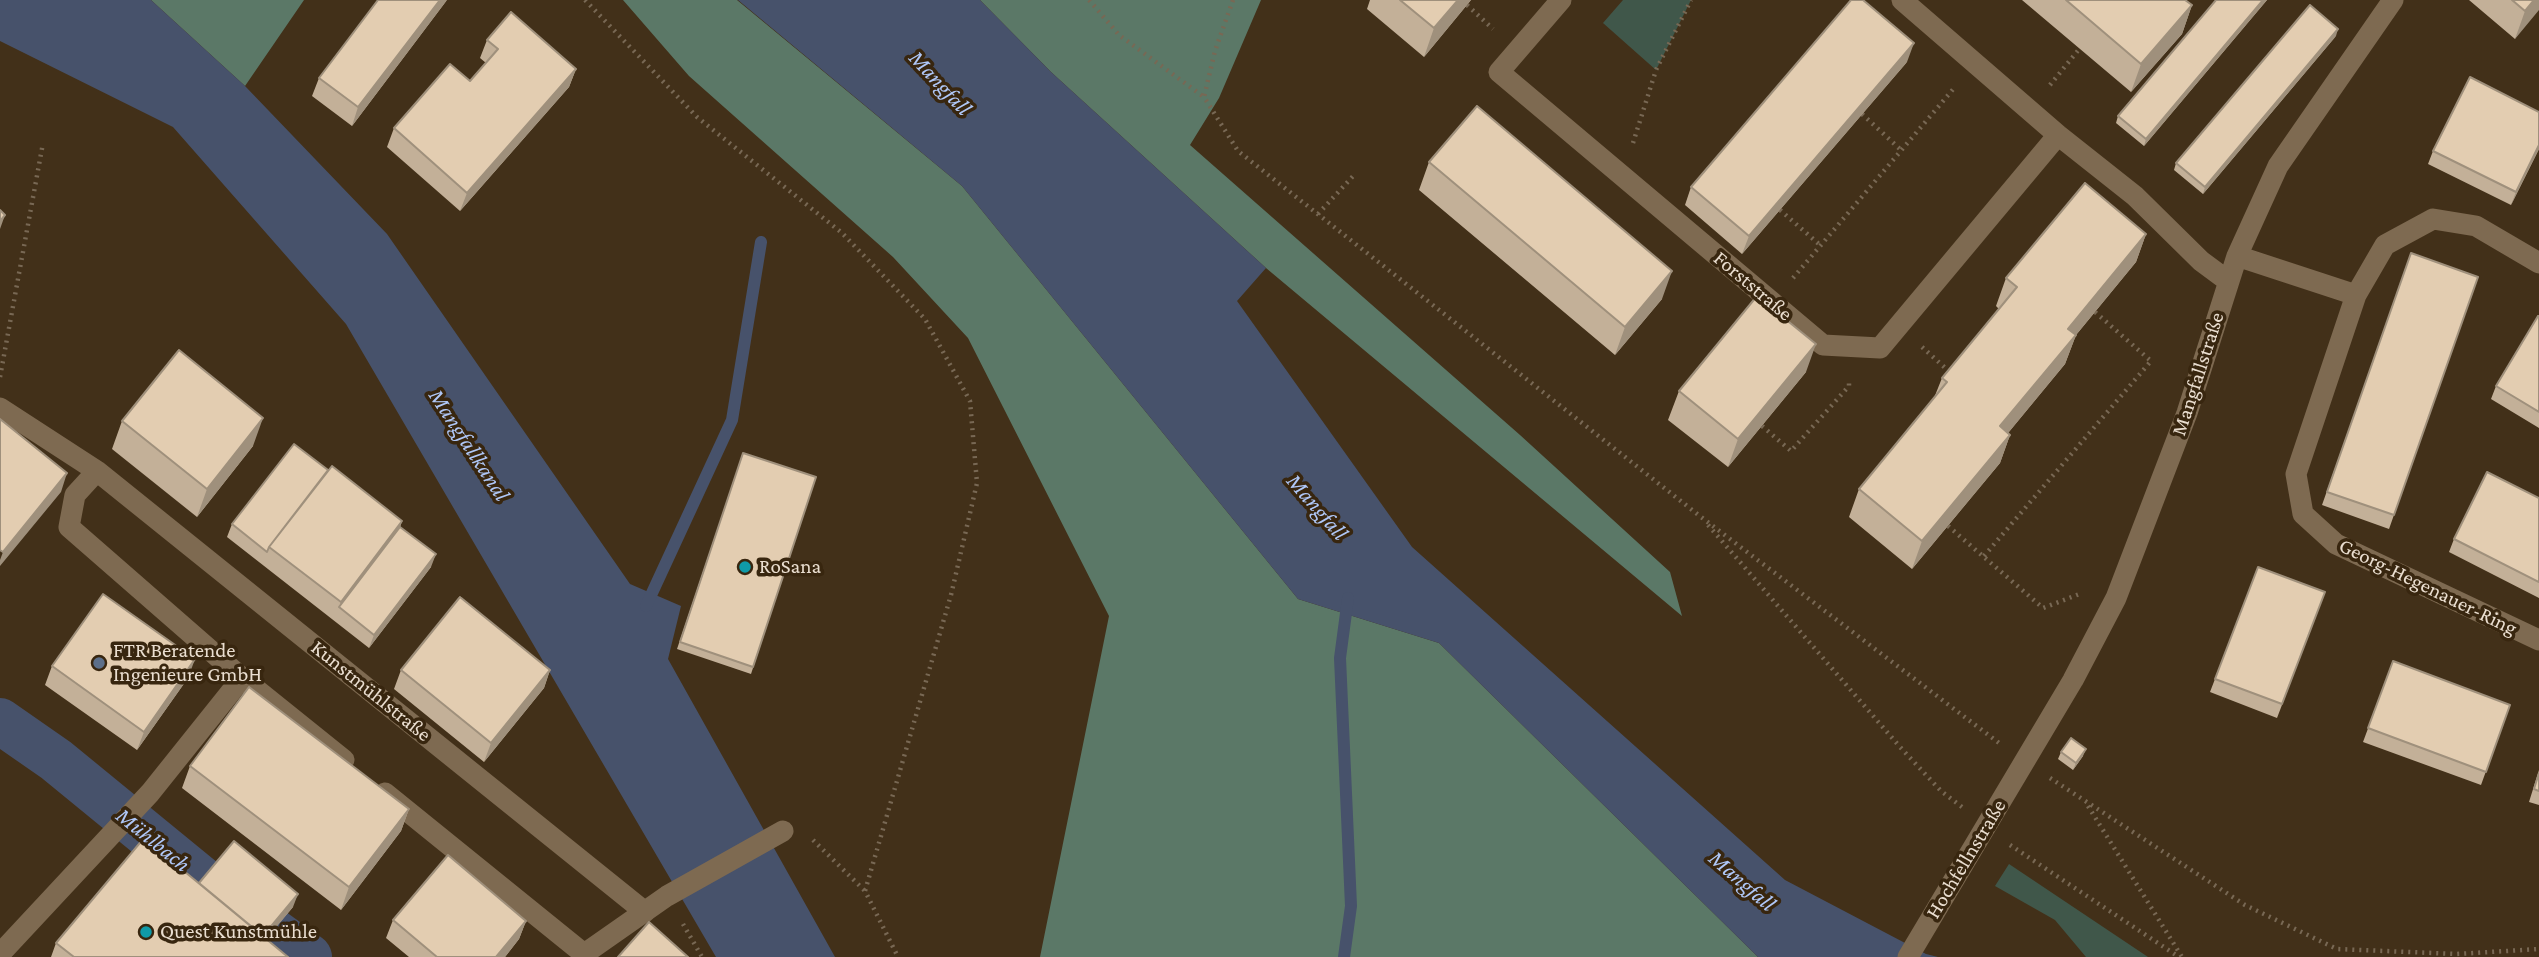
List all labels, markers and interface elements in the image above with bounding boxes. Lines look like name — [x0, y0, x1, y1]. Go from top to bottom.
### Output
water label: Mangfall — [903, 44, 977, 122]
street label: Forststraße — [1708, 246, 1798, 326]
street label: Mangfallstraße — [2166, 309, 2230, 439]
water label: Mangfallkanal — [422, 384, 516, 506]
water label: Mangfall — [1280, 468, 1354, 546]
street label: Georg-Hegenauer-Ring — [2335, 533, 2521, 641]
place label: RoSana — [759, 554, 821, 580]
marker: RoSana — [737, 559, 753, 575]
street label: Kunstmühlstraße — [306, 635, 436, 747]
place label: FTR Beratende Ingenieure GmbH — [113, 638, 262, 688]
marker: FTR Beratende Ingenieure GmbH — [91, 655, 107, 671]
street label: Hochfellnstraße — [1921, 795, 2011, 923]
water label: Mühlbach — [110, 802, 196, 878]
water label: Mangfall — [1703, 844, 1781, 918]
place label: Quest Kunstmühle — [160, 919, 317, 945]
marker: Quest Kunstmühle — [138, 924, 154, 940]

